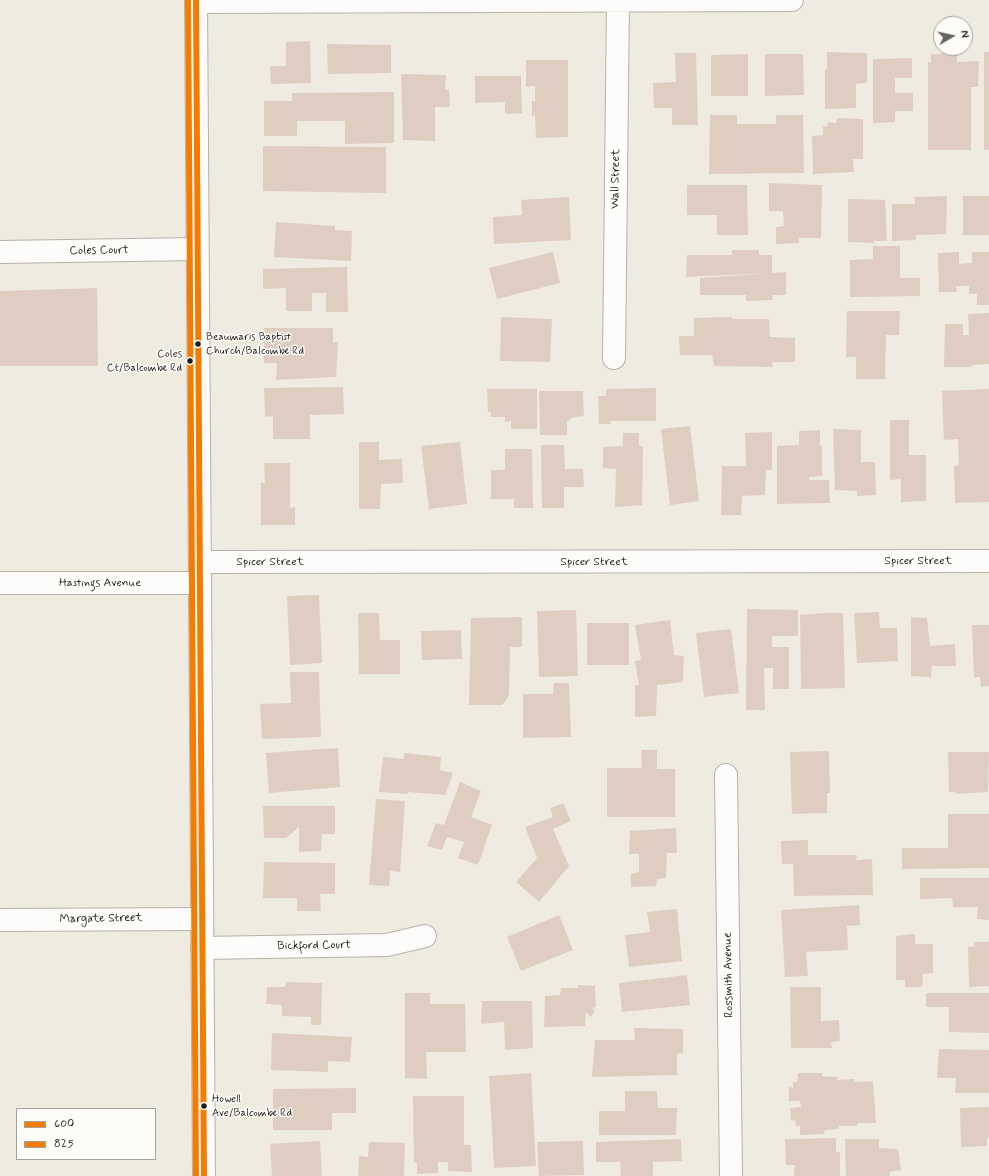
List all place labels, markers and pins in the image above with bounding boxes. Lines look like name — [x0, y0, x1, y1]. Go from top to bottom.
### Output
place label: Beaumaris Baptist Church/Balcombe Rd — [206, 331, 304, 357]
marker: Beaumaris Baptist Church/Balcombe Rd — [193, 339, 203, 349]
place label: Coles Ct/Balcombe Rd — [107, 348, 182, 374]
marker: Coles Ct/Balcombe Rd — [185, 356, 195, 366]
place label: Howell Ave/Balcombe Rd — [212, 1093, 292, 1119]
marker: Howell Ave/Balcombe Rd — [199, 1101, 209, 1111]

